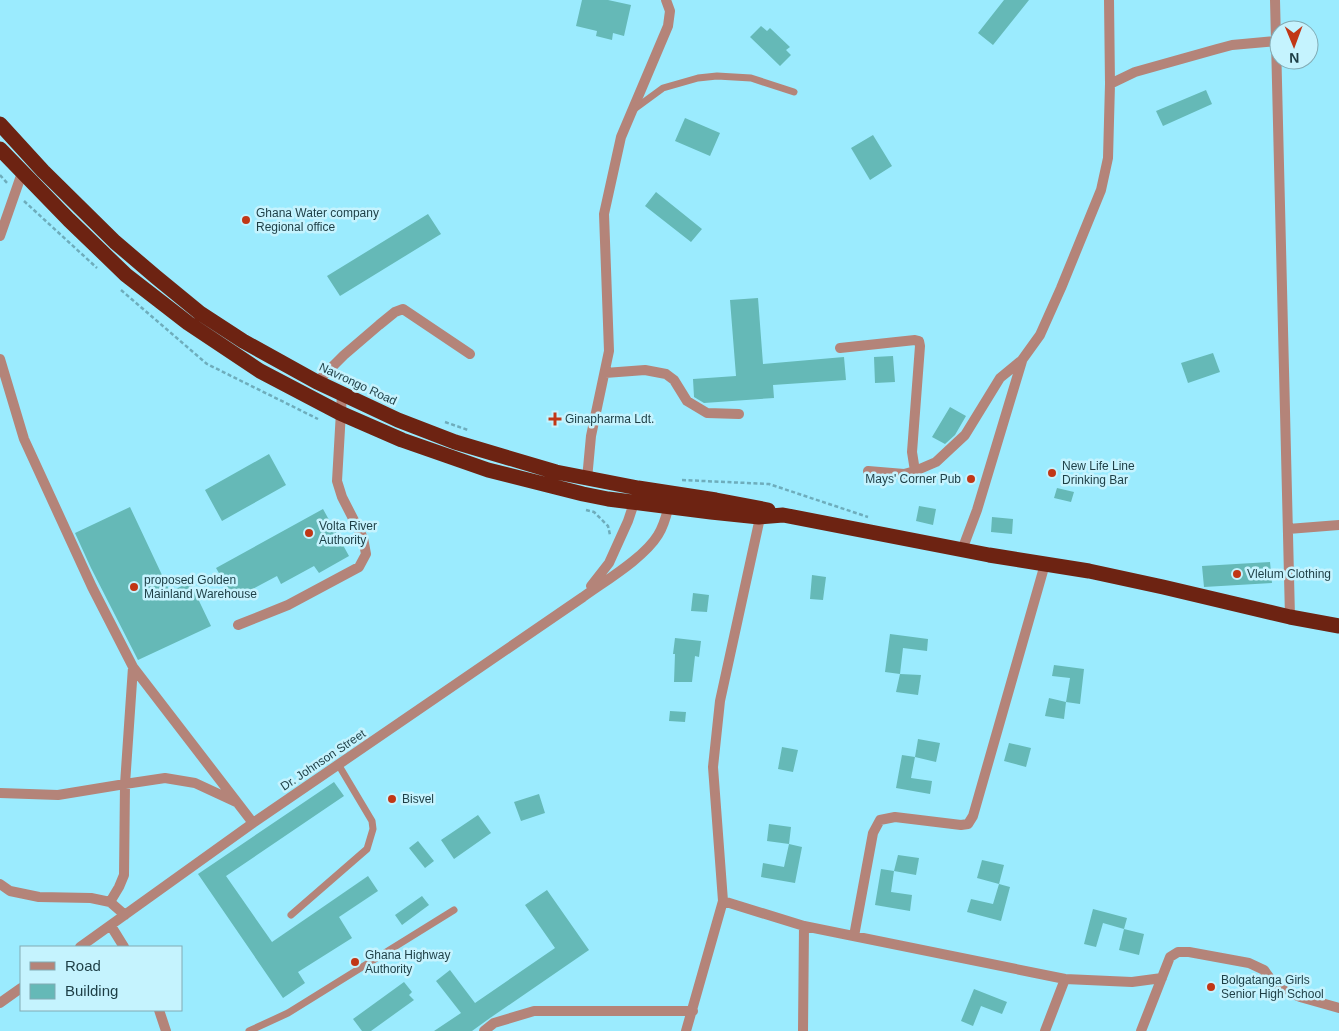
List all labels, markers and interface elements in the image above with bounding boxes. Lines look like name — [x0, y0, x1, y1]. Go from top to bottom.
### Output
north arrow — [1269, 20, 1319, 70]
text: N — [1289, 50, 1299, 66]
place label: Ghana Water company Regional office — [256, 206, 379, 234]
marker: Ghana Water company Regional office — [240, 214, 252, 226]
street label: Navrongo Road — [317, 360, 399, 408]
place label: Ginapharma Ldt. — [565, 412, 654, 426]
marker: Ginapharma Ldt. — [549, 413, 561, 425]
place label: New Life Line Drinking Bar — [1062, 459, 1135, 487]
marker: New Life Line Drinking Bar — [1046, 467, 1058, 479]
place label: Mays' Corner Pub — [865, 472, 961, 486]
marker: Mays' Corner Pub — [965, 473, 977, 485]
place label: Volta River Authority — [319, 519, 377, 547]
marker: Volta River Authority — [303, 527, 315, 539]
place label: Vlelum Clothing — [1247, 567, 1331, 581]
marker: Vlelum Clothing — [1231, 568, 1243, 580]
place label: proposed Golden Mainland Warehouse — [144, 573, 257, 601]
marker: proposed Golden Mainland Warehouse — [128, 581, 140, 593]
street label: Dr. Johnson Street — [278, 726, 369, 794]
place label: Bisvel — [402, 792, 434, 806]
marker: Bisvel — [386, 793, 398, 805]
legend — [20, 946, 182, 1011]
place label: Ghana Highway Authority — [365, 948, 450, 976]
marker: Ghana Highway Authority — [349, 956, 361, 968]
text: Road — [65, 957, 101, 974]
place label: Bolgatanga Girls Senior High School — [1221, 973, 1324, 1001]
marker: Bolgatanga Girls Senior High School — [1205, 981, 1217, 993]
text: Building — [65, 982, 118, 999]

